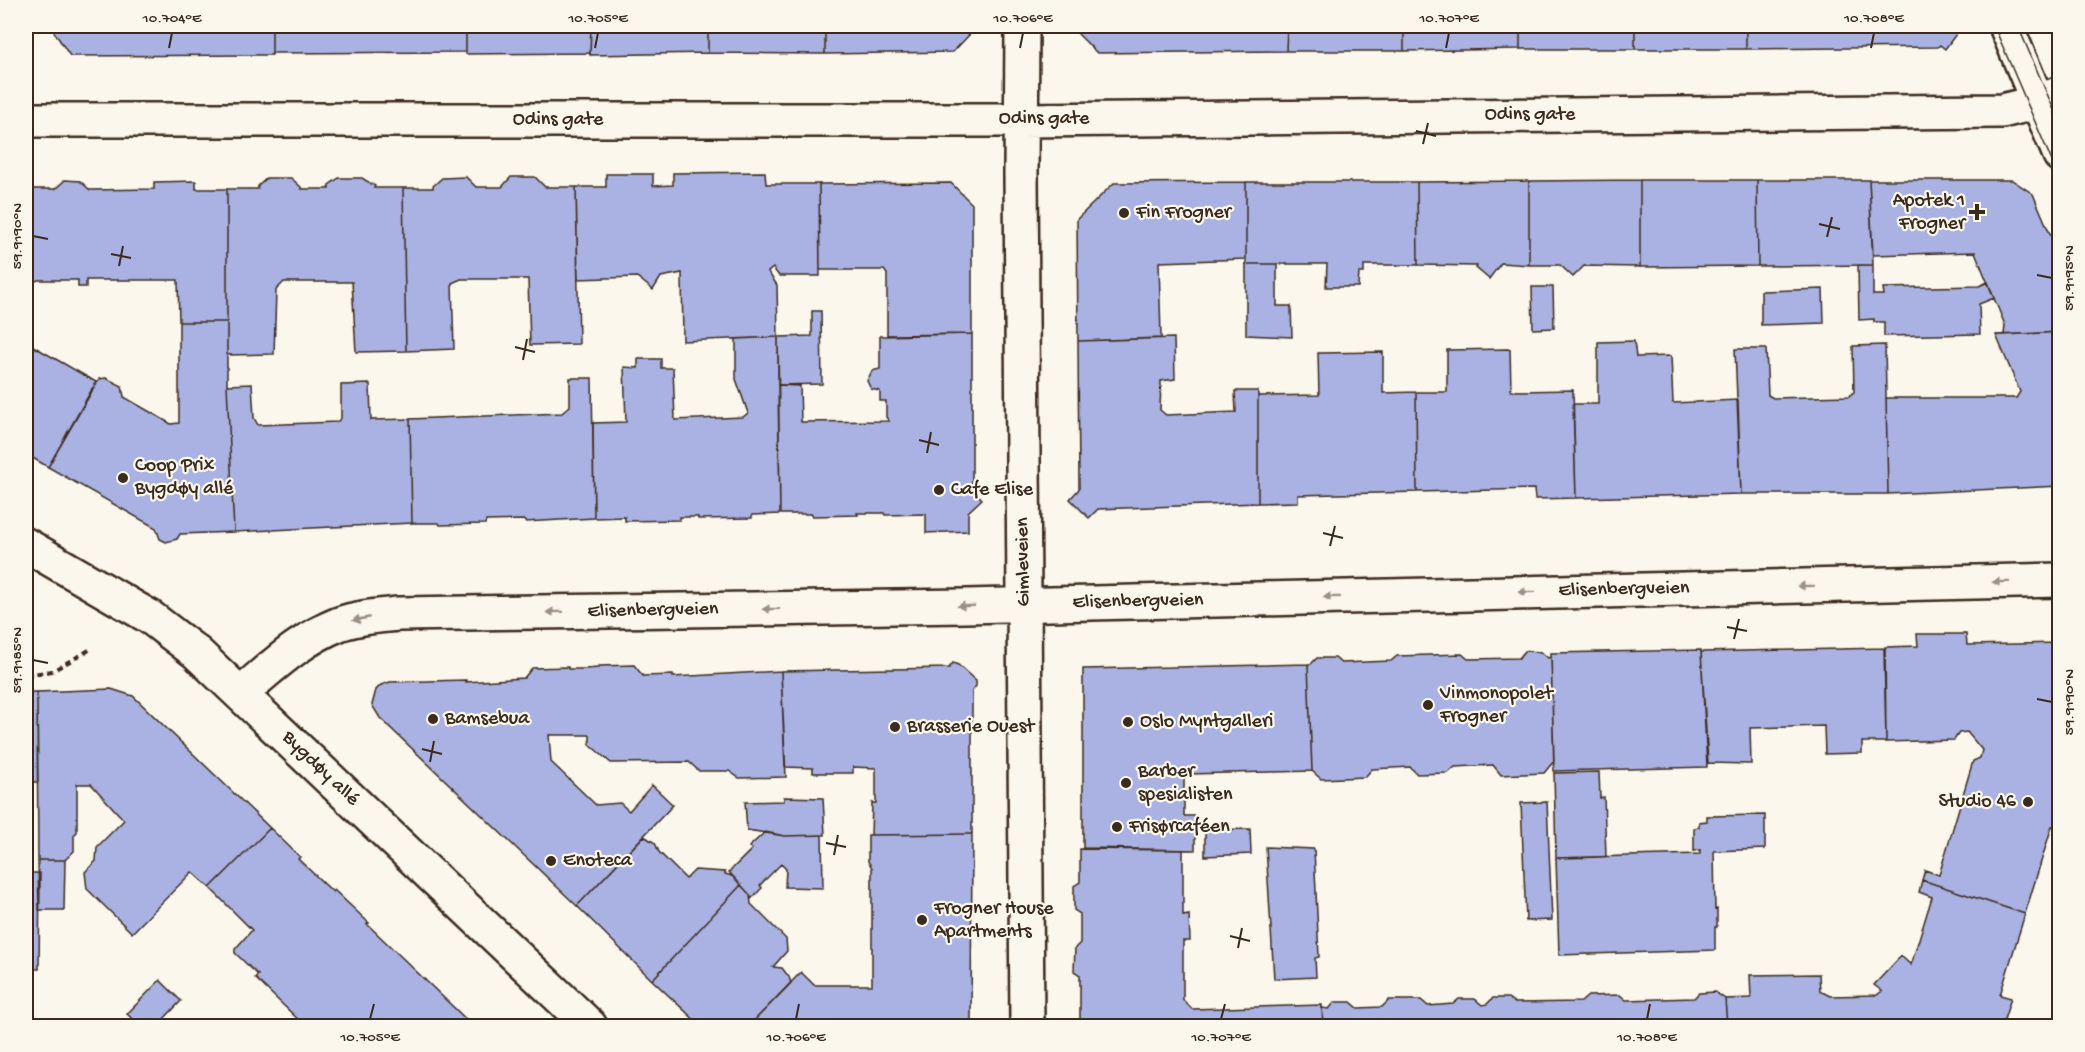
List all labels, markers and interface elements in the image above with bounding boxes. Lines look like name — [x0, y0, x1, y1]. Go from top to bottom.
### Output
text: 10.704°E — [142, 10, 202, 28]
text: 10.705°E — [567, 10, 628, 28]
text: 10.706°E — [992, 10, 1053, 28]
text: 10.707°E — [1418, 10, 1479, 28]
text: 10.708°E — [1843, 10, 1905, 28]
street label: Odins gate — [1485, 104, 1576, 127]
street label: Odins gate — [999, 108, 1090, 131]
street label: Odins gate — [513, 109, 604, 132]
place label: Apotek 1 Frogner — [1893, 190, 1967, 236]
place label: Fin Frogner — [1135, 202, 1233, 225]
text: 59.9190°N — [9, 203, 27, 269]
marker: Apotek 1 Frogner — [1970, 205, 1984, 219]
marker: Fin Frogner — [1117, 206, 1131, 220]
text: 59.9195°N — [2061, 245, 2079, 311]
place label: Coop Prix Bygdøy allé — [134, 455, 234, 501]
marker: Coop Prix Bygdøy allé — [116, 471, 130, 485]
place label: Cafe Elise — [951, 479, 1034, 502]
marker: Cafe Elise — [932, 483, 946, 497]
street label: Gimleveien — [1012, 517, 1036, 607]
street label: Elisenbergveien — [1558, 577, 1690, 603]
one-way arrow — [1992, 577, 2011, 586]
one-way arrow — [1797, 581, 1816, 591]
one-way arrow — [1518, 588, 1537, 597]
street label: Elisenbergveien — [1072, 589, 1204, 615]
one-way arrow — [1323, 592, 1342, 602]
street label: Elisenbergveien — [587, 598, 719, 624]
one-way arrow — [957, 601, 976, 611]
one-way arrow — [762, 604, 781, 614]
one-way arrow — [546, 607, 565, 617]
one-way arrow — [351, 615, 370, 624]
text: 59.9185°N — [9, 627, 27, 693]
text: 59.9190°N — [2061, 669, 2079, 735]
place label: Vinmonopolet Frogner — [1439, 683, 1554, 729]
marker: Vinmonopolet Frogner — [1421, 698, 1435, 712]
place label: Bamsebua — [444, 708, 530, 731]
place label: Oslo Myntgalleri — [1140, 711, 1273, 734]
marker: Bamsebua — [426, 712, 440, 726]
marker: Oslo Myntgalleri — [1121, 715, 1135, 729]
place label: Brasserie Ouest — [906, 716, 1036, 739]
marker: Brasserie Ouest — [888, 720, 902, 734]
street label: Bygdøy allé — [276, 726, 364, 812]
place label: Barber spesialisten — [1137, 761, 1233, 807]
marker: Barber spesialisten — [1119, 776, 1133, 790]
place label: Studio 46 — [1938, 791, 2017, 814]
marker: Studio 46 — [2021, 795, 2035, 809]
place label: Frisørcaféen — [1128, 816, 1230, 839]
marker: Frisørcaféen — [1110, 820, 1124, 834]
place label: Enoteca — [563, 850, 633, 873]
marker: Enoteca — [544, 854, 558, 868]
place label: Frogner House Apartments — [933, 898, 1054, 944]
marker: Frogner House Apartments — [915, 913, 929, 927]
text: 10.705°E — [339, 1029, 400, 1047]
text: 10.706°E — [765, 1029, 826, 1047]
text: 10.707°E — [1190, 1029, 1251, 1047]
text: 10.708°E — [1616, 1029, 1678, 1047]

